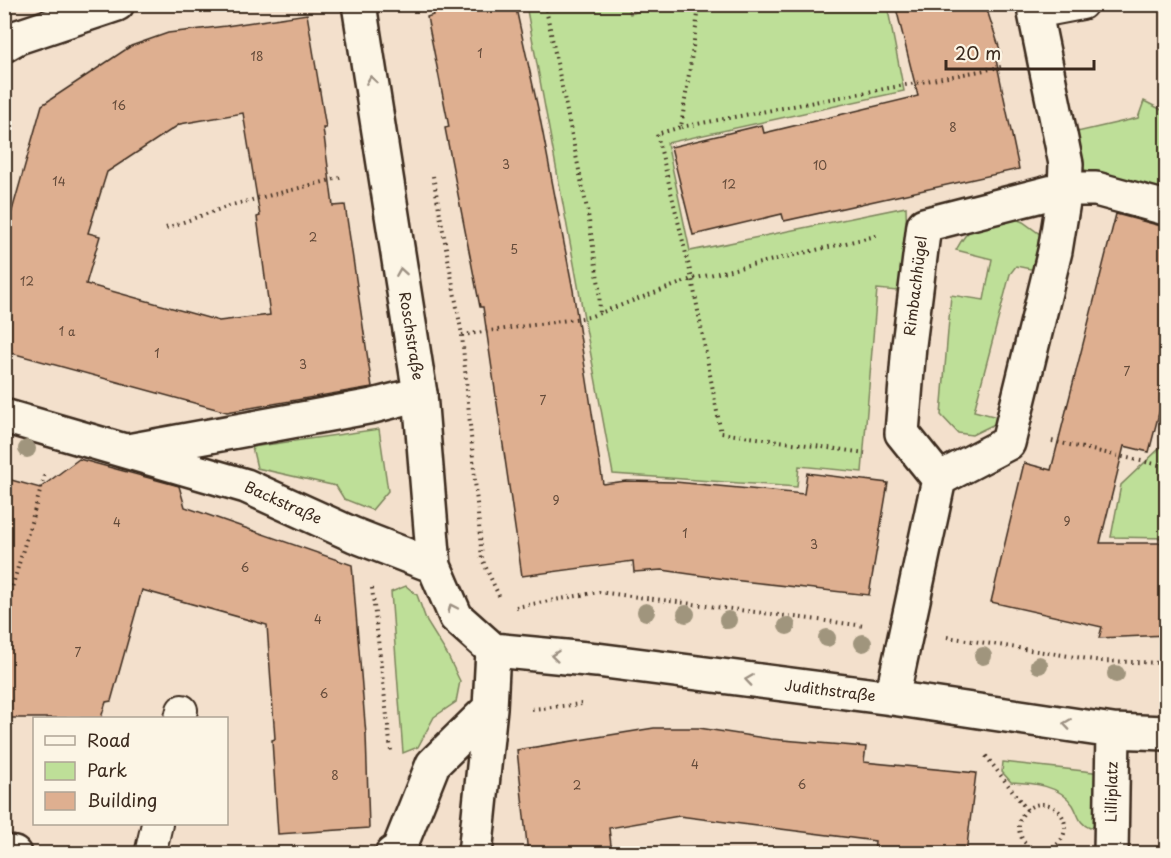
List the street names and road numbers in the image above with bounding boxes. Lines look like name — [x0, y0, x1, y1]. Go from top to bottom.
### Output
street label: Rimbachhügel — [897, 235, 932, 337]
street label: Roschstraße — [394, 290, 431, 382]
street label: Backstraße — [241, 474, 326, 529]
street label: Judithstraße — [783, 673, 877, 707]
street label: Lilliplatz — [1098, 761, 1123, 823]

